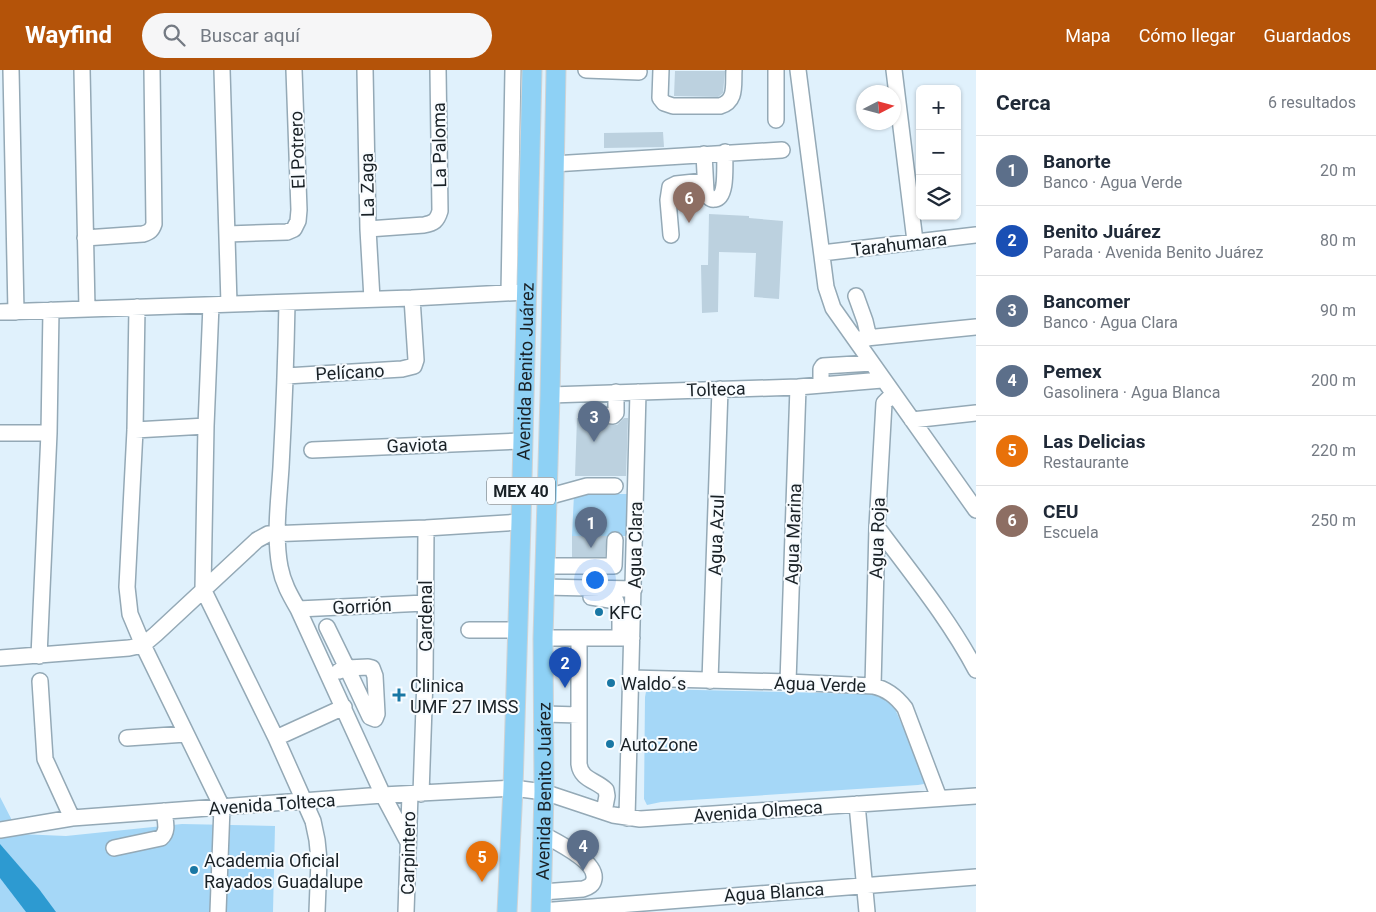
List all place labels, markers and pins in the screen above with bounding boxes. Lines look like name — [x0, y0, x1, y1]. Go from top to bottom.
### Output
pin: 6 — [673, 182, 705, 223]
pin: 3 — [578, 401, 610, 442]
pin: 1 — [575, 507, 607, 548]
place label: KFC — [609, 602, 642, 623]
marker: KFC — [593, 606, 605, 618]
pin: 2 — [549, 647, 581, 688]
place label: Waldo´s — [621, 673, 686, 694]
place label: Clinica UMF 27 IMSS — [410, 675, 519, 717]
marker: Waldo´s — [605, 677, 617, 689]
marker: Clinica UMF 27 IMSS — [392, 688, 406, 702]
place label: AutoZone — [620, 734, 698, 755]
marker: AutoZone — [604, 738, 616, 750]
pin: 4 — [567, 830, 599, 871]
pin: 5 — [466, 841, 498, 882]
place label: Academia Oficial Rayados Guadalupe — [204, 850, 363, 892]
marker: Academia Oficial Rayados Guadalupe — [188, 864, 200, 876]

